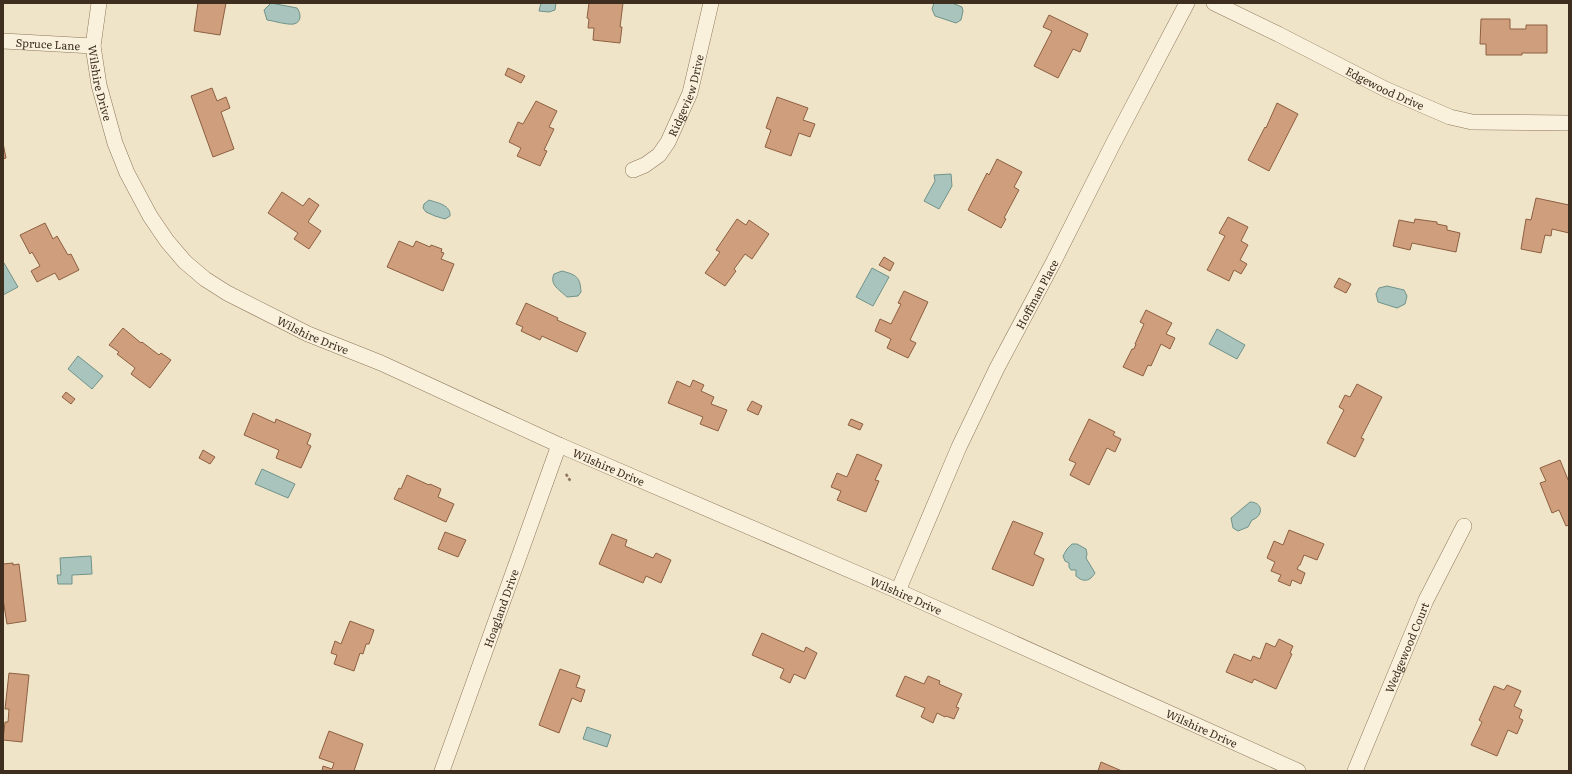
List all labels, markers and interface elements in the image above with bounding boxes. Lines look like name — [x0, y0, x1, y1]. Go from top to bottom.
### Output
street label: Spruce Lane — [15, 34, 81, 53]
street label: Wilshire Drive — [85, 44, 117, 123]
street label: Ridgeview Drive — [664, 53, 707, 139]
street label: Edgewood Drive — [1343, 62, 1427, 113]
street label: Hoffman Place — [1011, 256, 1062, 332]
street label: Wilshire Drive — [274, 312, 352, 358]
street label: Wilshire Drive — [570, 444, 648, 489]
street label: Hoagland Drive — [479, 567, 522, 650]
street label: Wilshire Drive — [868, 572, 945, 618]
street label: Wedgewood Court — [1380, 599, 1433, 695]
street label: Wilshire Drive — [1163, 705, 1241, 751]

